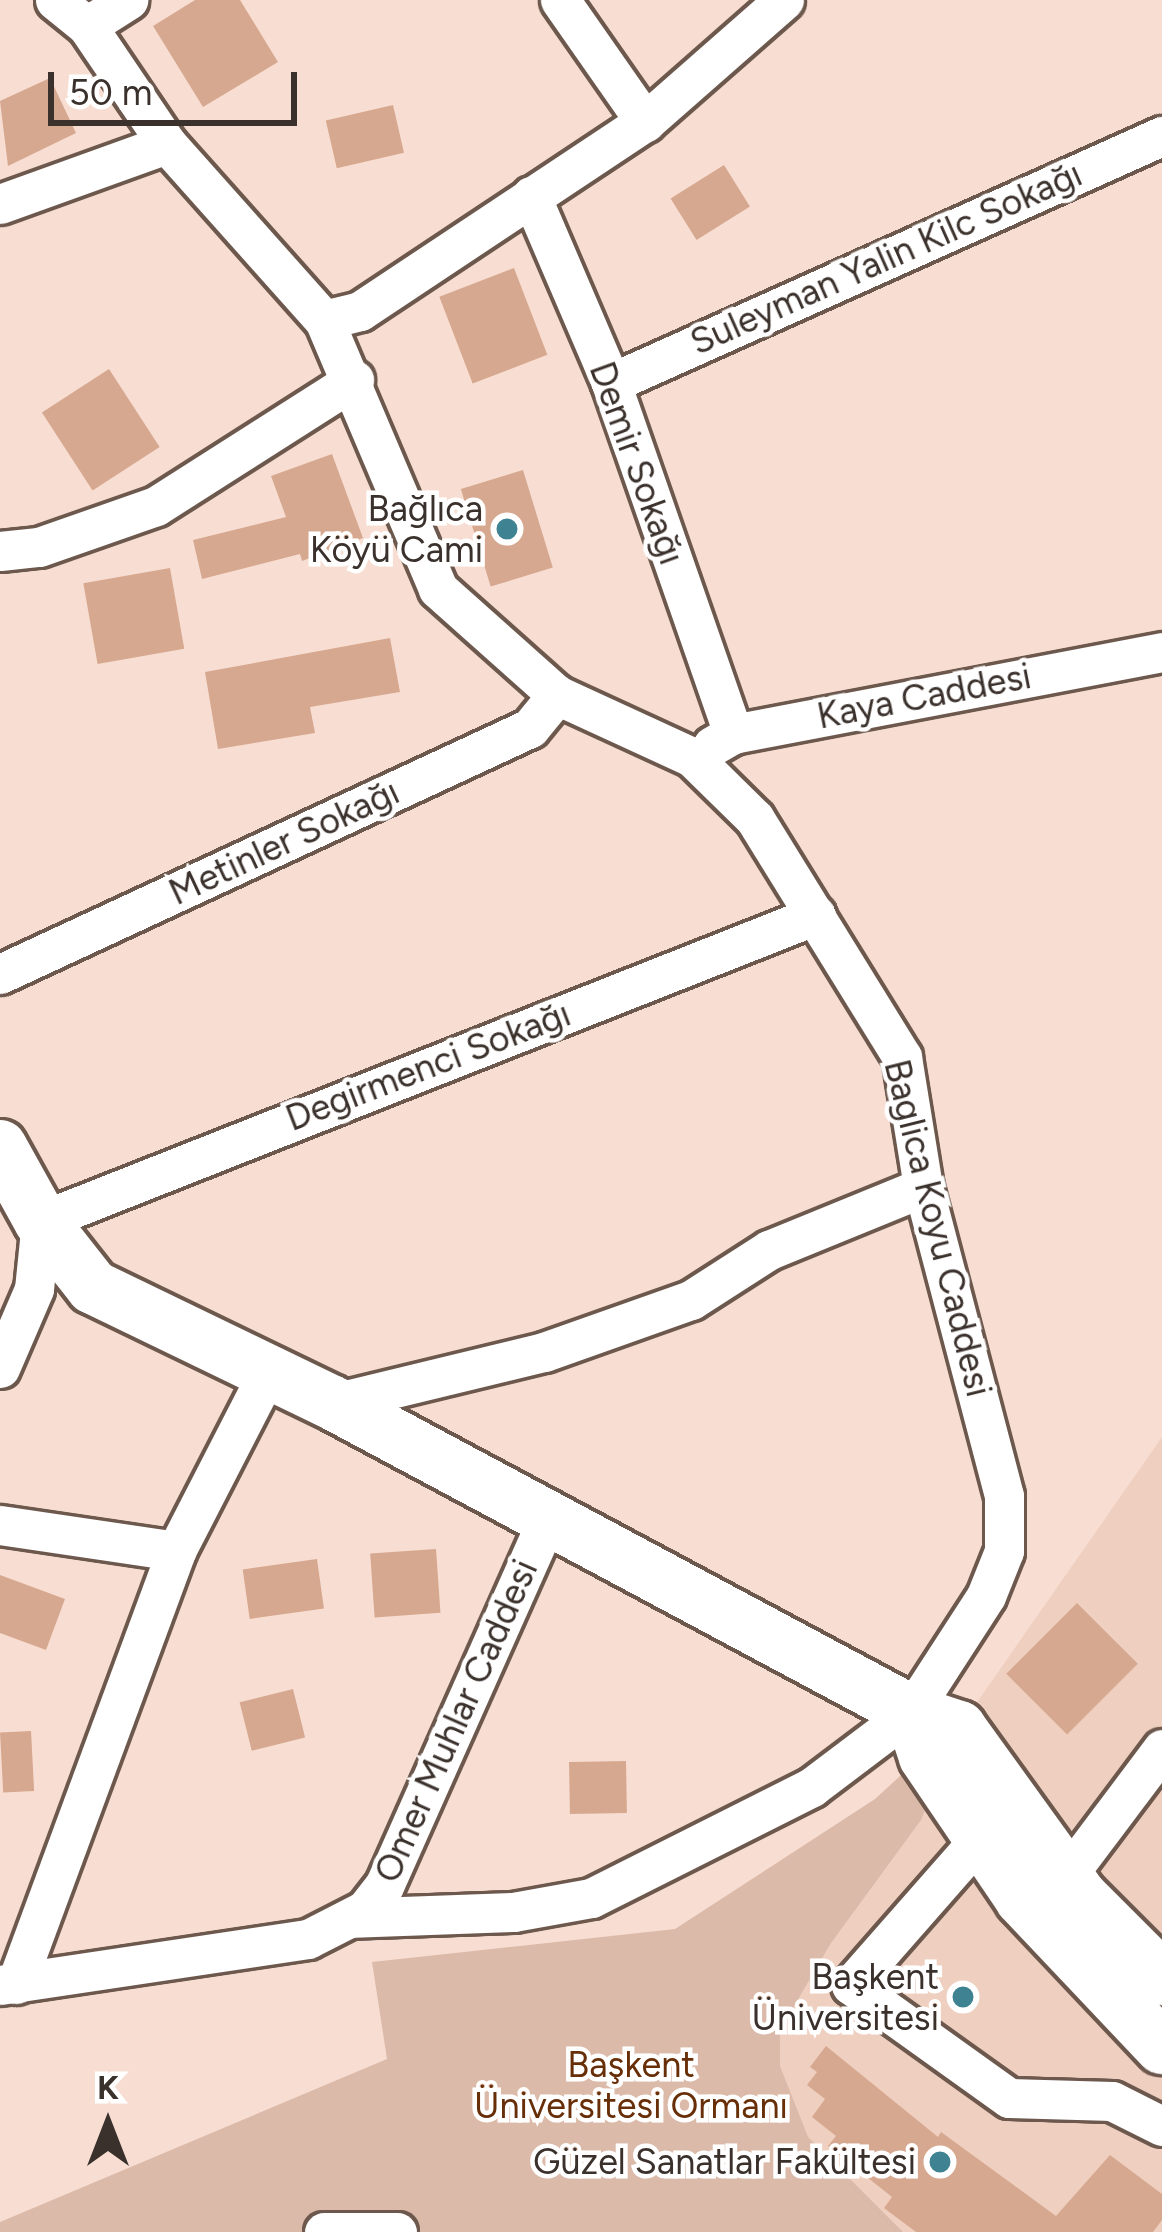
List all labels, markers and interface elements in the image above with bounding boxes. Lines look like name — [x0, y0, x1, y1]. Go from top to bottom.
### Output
scale bar — [54, 48, 303, 122]
text: 50 m — [69, 71, 152, 114]
street label: Suleyman Yalin Kilc Sokağı — [684, 152, 1088, 364]
street label: Demir Sokağı — [580, 356, 694, 570]
place label: Bağlıca Köyü Cami — [310, 486, 483, 571]
marker: Bağlıca Köyü Cami — [494, 516, 520, 542]
street label: Kaya Caddesi — [813, 654, 1035, 738]
street label: Metinler Sokağı — [162, 770, 406, 914]
street label: Degirmenci Sokağı — [280, 992, 576, 1140]
street label: Baglica Koyu Caddesi — [875, 1055, 1001, 1401]
street label: Omer Muhlar Caddesi — [365, 1553, 547, 1889]
place label: Başkent Üniversitesi — [752, 1954, 939, 2039]
marker: Başkent Üniversitesi — [950, 1984, 976, 2010]
park label: Başkent Üniversitesi Ormanı — [474, 2042, 788, 2127]
north arrow — [48, 2064, 168, 2184]
text: K — [97, 2068, 119, 2107]
place label: Güzel Sanatlar Fakültesi — [533, 2140, 916, 2184]
marker: Güzel Sanatlar Fakültesi — [927, 2149, 953, 2175]

